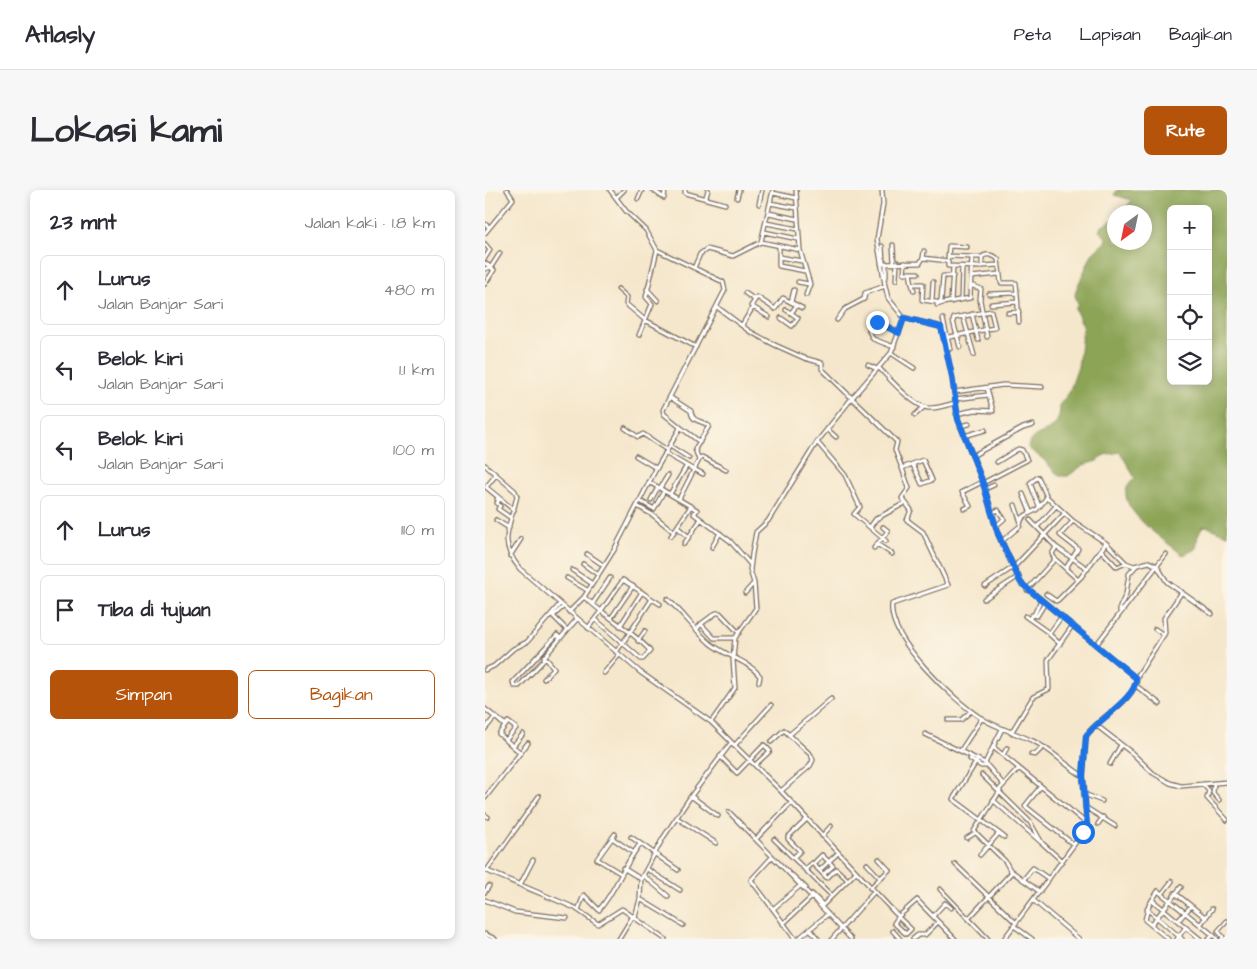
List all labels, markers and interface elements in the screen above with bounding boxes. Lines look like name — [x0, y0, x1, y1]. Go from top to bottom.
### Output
text: Atlasly — [25, 18, 95, 52]
text: Peta — [1014, 22, 1051, 47]
text: Lapisan — [1079, 22, 1141, 47]
text: Bagikan — [1169, 22, 1232, 47]
text: Lokasi kami — [30, 106, 222, 155]
button: Rute — [1144, 106, 1227, 155]
north arrow — [1107, 205, 1152, 250]
map controls — [1167, 205, 1212, 385]
button: + — [1167, 205, 1212, 250]
text: 23 mnt — [50, 208, 116, 237]
text: Jalan kaki · 1.8 km — [305, 212, 435, 234]
button: − — [1167, 250, 1212, 295]
text: Lurus — [98, 266, 150, 293]
icon: ahead — [51, 276, 79, 304]
text: 480 m — [384, 279, 434, 301]
text: Jalan Banjar Sari — [98, 293, 223, 315]
button: locate — [1167, 295, 1212, 340]
route end — [866, 311, 889, 334]
button: layers — [1167, 340, 1212, 385]
text: Belok kiri — [98, 346, 183, 373]
icon: left — [51, 356, 79, 384]
text: 1.1 km — [399, 359, 434, 381]
text: Jalan Banjar Sari — [98, 373, 223, 395]
text: Belok kiri — [98, 426, 183, 453]
icon: left — [51, 436, 79, 464]
text: 100 m — [393, 439, 434, 461]
text: Jalan Banjar Sari — [98, 453, 223, 475]
icon: ahead — [51, 516, 79, 544]
text: Lurus — [98, 517, 150, 544]
text: 110 m — [401, 519, 434, 541]
icon: arrive — [51, 596, 79, 624]
text: Tiba di tujuan — [98, 597, 210, 624]
button: Simpan — [50, 670, 238, 719]
button: Bagikan — [248, 670, 435, 719]
route start — [1072, 821, 1095, 844]

